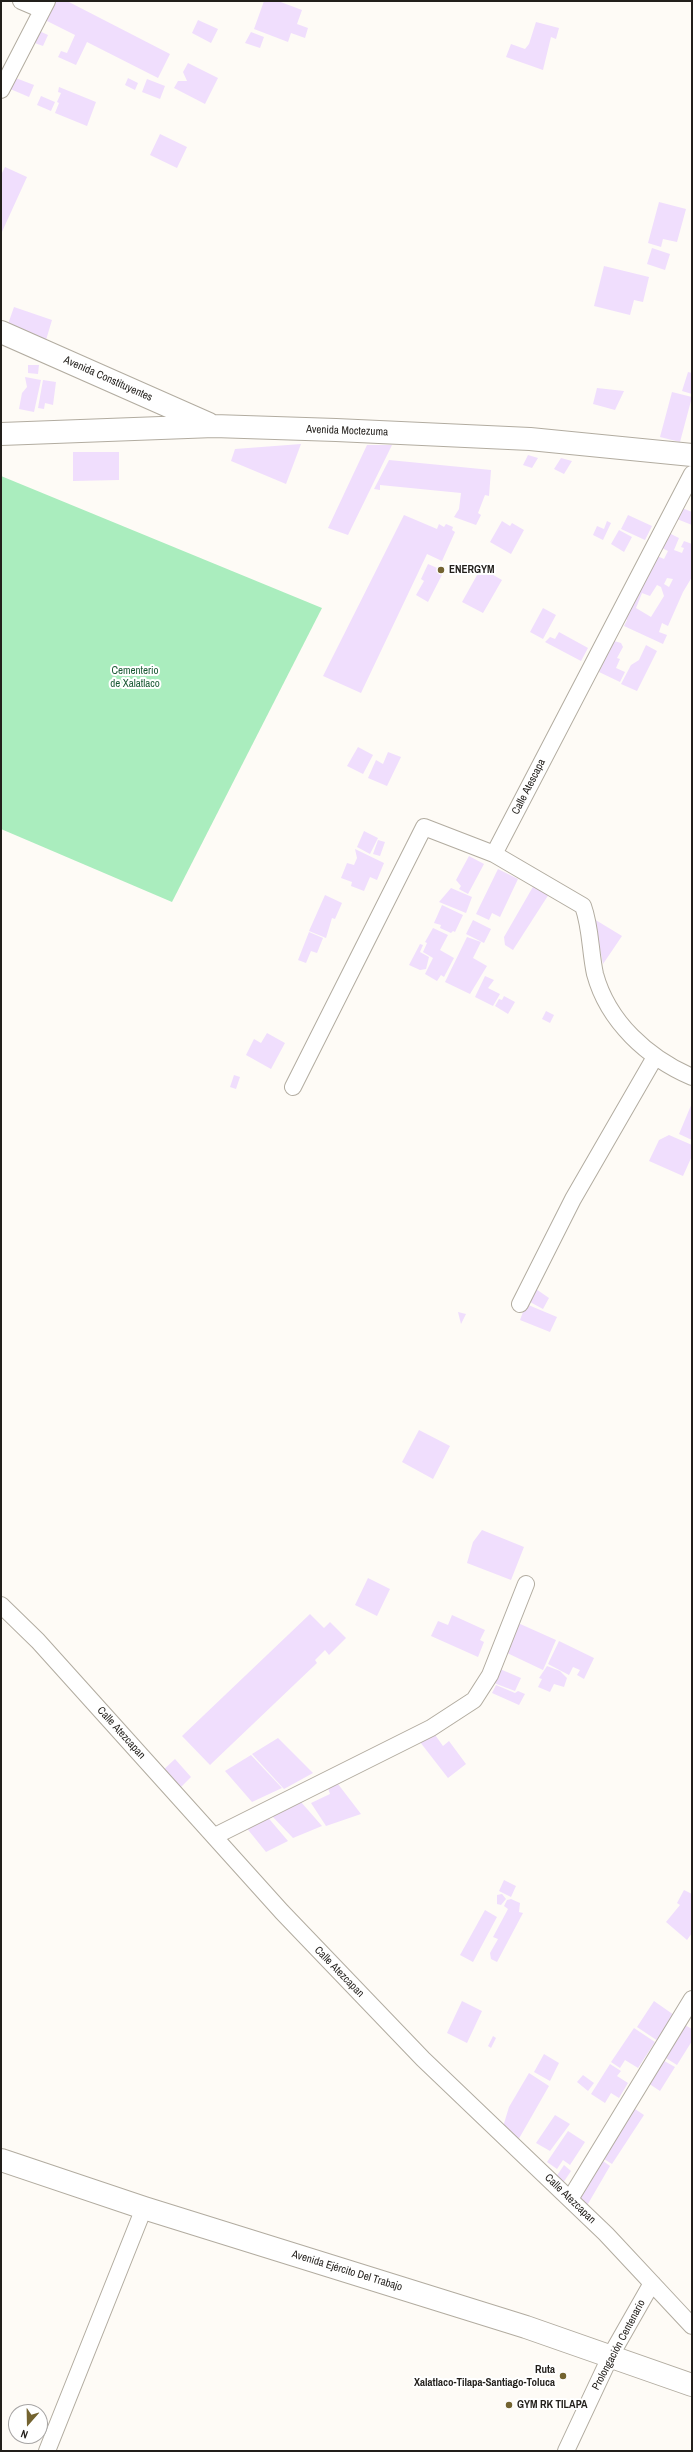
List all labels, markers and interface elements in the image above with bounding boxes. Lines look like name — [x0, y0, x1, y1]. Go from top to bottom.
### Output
street label: Avenida Constituyentes — [62, 354, 154, 404]
street label: Avenida Moctezuma — [306, 423, 388, 439]
place label: ENERGYM — [449, 563, 495, 577]
marker: ENERGYM — [436, 565, 446, 575]
park label: Cementerio de Xalatlaco — [110, 664, 160, 690]
street label: Calle Atescapa — [509, 757, 549, 817]
street label: Calle Atezcapan — [94, 1704, 148, 1762]
street label: Calle Atezcapan — [311, 1944, 367, 2000]
street label: Calle Atezcapan — [542, 2171, 598, 2227]
street label: Avenida Ejército Del Trabajo — [290, 2248, 404, 2294]
street label: Prolongación Centenario — [590, 2298, 648, 2392]
place label: Ruta Xalatlaco-Tilapa-Santiago-Toluca — [414, 2363, 555, 2389]
marker: Ruta Xalatlaco-Tilapa-Santiago-Toluca — [558, 2371, 568, 2381]
place label: GYM RK TILAPA — [517, 2398, 587, 2412]
marker: GYM RK TILAPA — [504, 2400, 514, 2410]
north arrow — [8, 2404, 48, 2444]
text: N — [19, 2427, 30, 2442]

